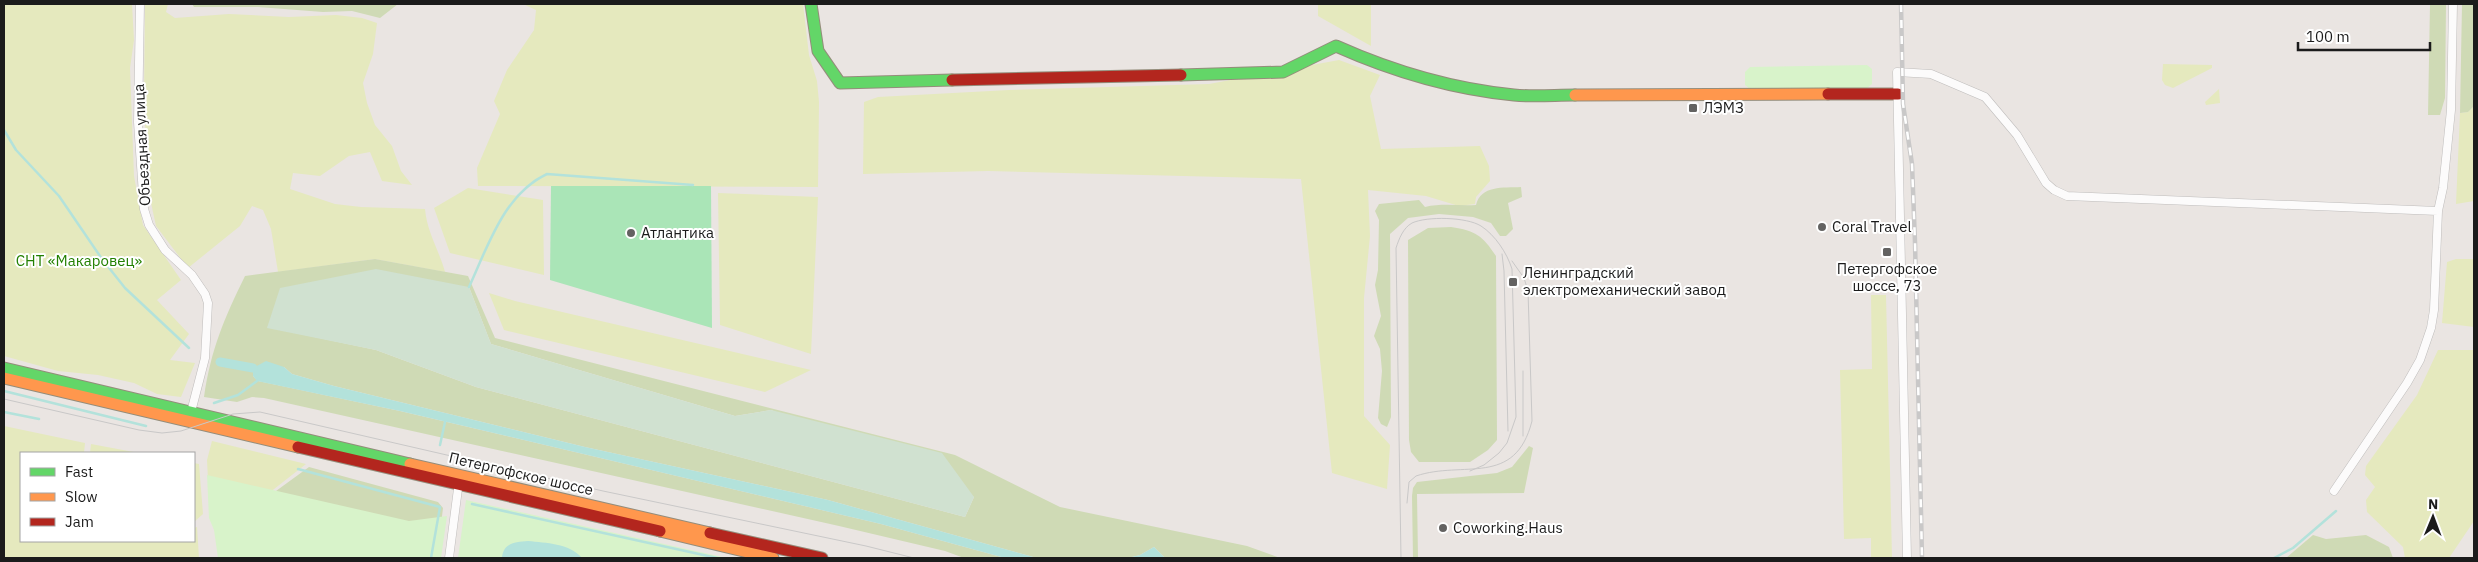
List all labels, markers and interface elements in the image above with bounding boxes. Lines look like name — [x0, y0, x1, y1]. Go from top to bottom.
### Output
scale bar — [2298, 20, 2430, 52]
text: 100 m — [2306, 27, 2350, 46]
street label: Объездная улица — [129, 83, 154, 207]
place label: ЛЭМЗ — [1703, 98, 1744, 117]
marker: ЛЭМЗ — [1687, 102, 1699, 114]
place label: Coral Travel — [1832, 217, 1912, 236]
marker: Coral Travel — [1816, 221, 1828, 233]
place label: Атлантика — [641, 223, 714, 242]
marker: Атлантика — [625, 227, 637, 239]
marker: Петергофское шоссе, 73 — [1881, 246, 1893, 258]
park label: СНТ «Макаровец» — [16, 251, 143, 270]
place label: Петергофское шоссе, 73 — [1837, 259, 1937, 295]
place label: Ленинградский электромеханический завод — [1523, 263, 1726, 299]
marker: Ленинградский электромеханический завод — [1507, 276, 1519, 288]
street label: Петергофское шоссе — [447, 448, 595, 499]
legend — [20, 452, 195, 542]
text: Fast — [65, 462, 93, 481]
text: Slow — [65, 487, 98, 506]
north arrow — [2408, 492, 2458, 542]
text: N — [2428, 495, 2438, 513]
text: Jam — [65, 512, 94, 531]
place label: Coworking.Haus — [1453, 518, 1563, 537]
marker: Coworking.Haus — [1437, 522, 1449, 534]

